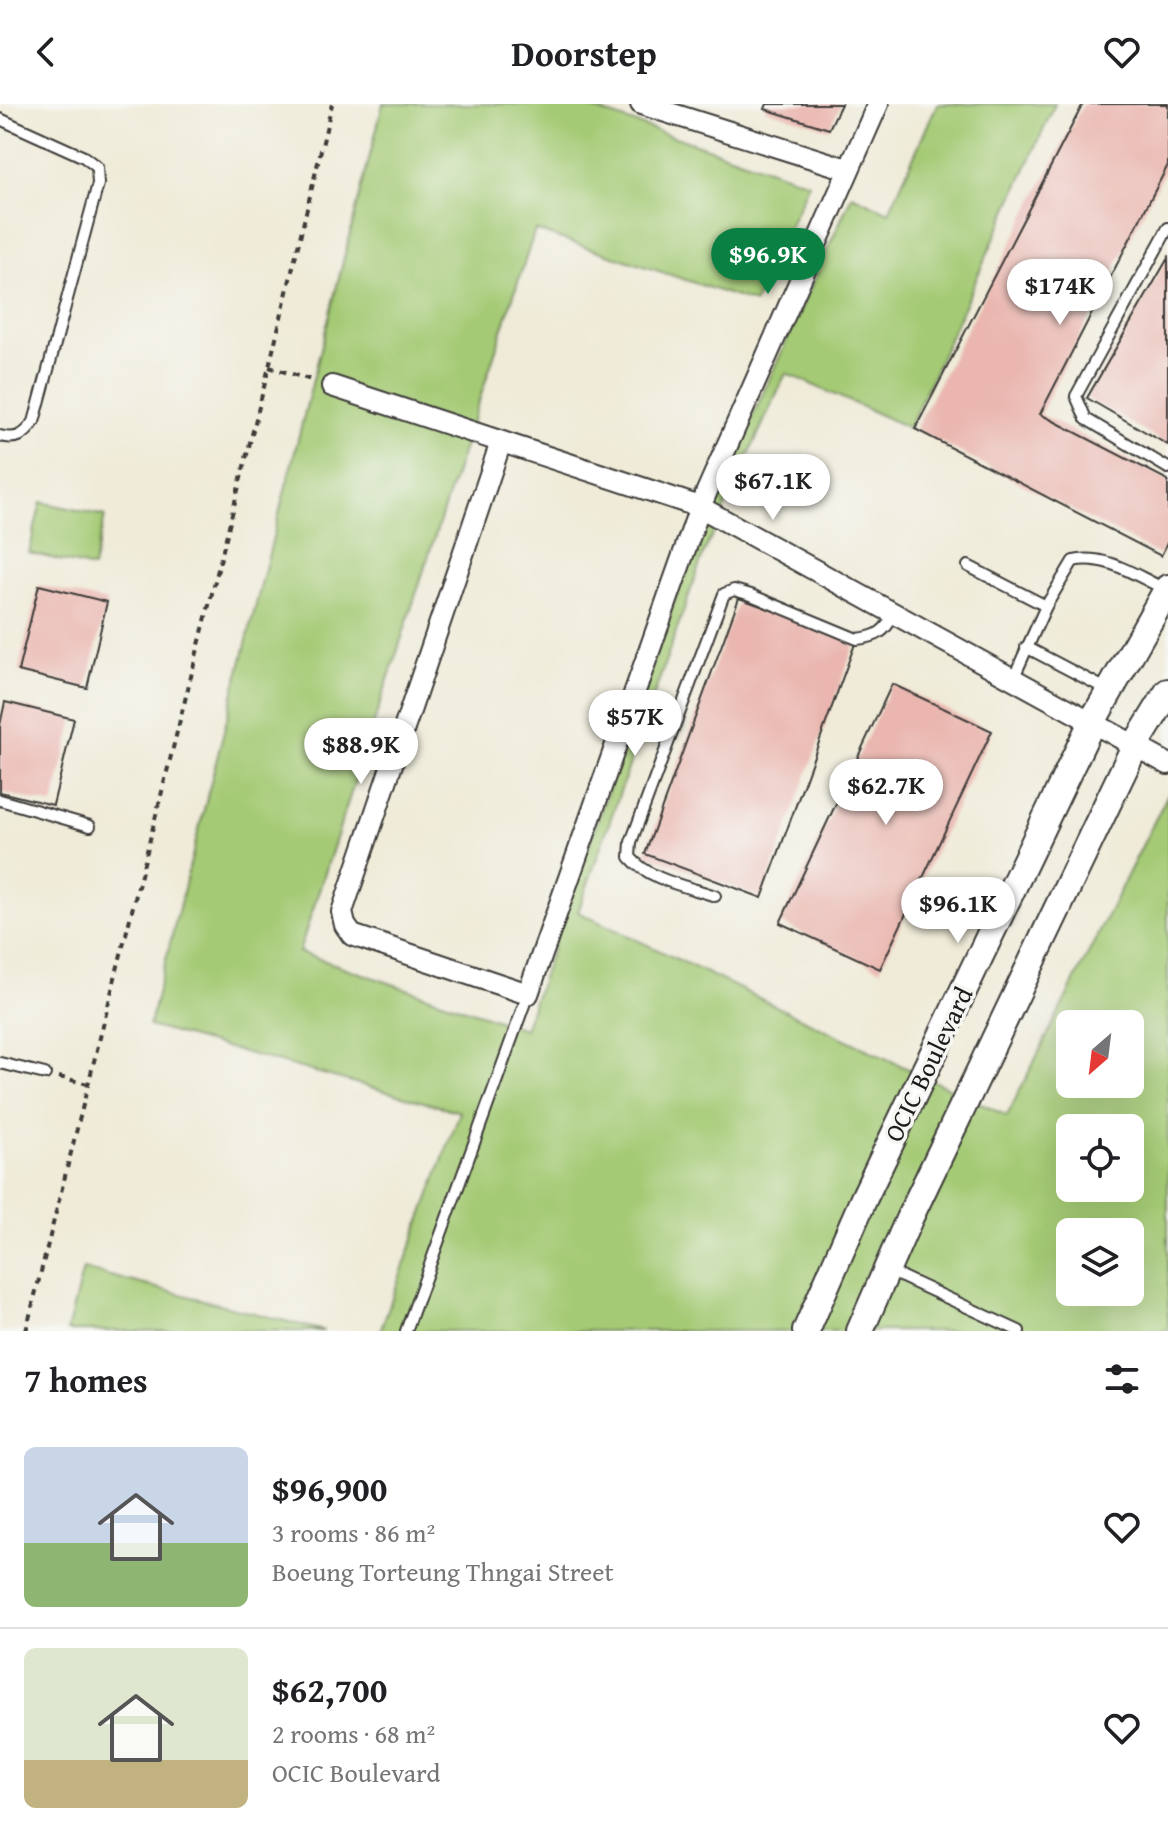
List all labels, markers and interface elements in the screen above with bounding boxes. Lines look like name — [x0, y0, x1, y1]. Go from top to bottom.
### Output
text: Doorstep — [511, 26, 657, 79]
icon: back — [24, 30, 68, 74]
icon: heart — [1100, 30, 1144, 74]
pin: $96.9K — [703, 228, 833, 296]
text: $96.9K — [729, 234, 807, 273]
pin: $174K — [1004, 259, 1116, 327]
text: $174K — [1025, 265, 1095, 304]
pin: $67.1K — [708, 454, 838, 522]
text: $67.1K — [734, 460, 812, 499]
pin: $57K — [588, 690, 682, 758]
text: $57K — [607, 696, 663, 735]
pin: $88.9K — [296, 718, 426, 786]
text: $88.9K — [322, 724, 400, 763]
pin: $62.7K — [821, 759, 951, 827]
text: $62.7K — [847, 765, 925, 804]
pin: $96.1K — [893, 877, 1023, 945]
text: $96.1K — [919, 883, 997, 922]
street label: OCIC Boulevard — [874, 980, 982, 1148]
north arrow — [1056, 1010, 1144, 1098]
map controls — [1056, 1010, 1144, 1306]
button: locate — [1056, 1114, 1144, 1202]
button: layers — [1056, 1218, 1144, 1306]
text: 7 homes — [24, 1355, 148, 1404]
icon: filters — [1100, 1357, 1144, 1401]
text: $96,900 — [272, 1464, 387, 1513]
icon: home — [88, 1479, 184, 1575]
icon: heart — [1100, 1505, 1144, 1549]
text: 3 rooms · 86 m² — [272, 1513, 435, 1552]
text: Boeung Torteung Thngai Street — [272, 1552, 614, 1591]
text: $62,700 — [272, 1665, 387, 1714]
icon: home — [88, 1680, 184, 1776]
icon: heart — [1100, 1706, 1144, 1750]
text: 2 rooms · 68 m² — [272, 1714, 435, 1753]
text: OCIC Boulevard — [272, 1753, 440, 1792]

